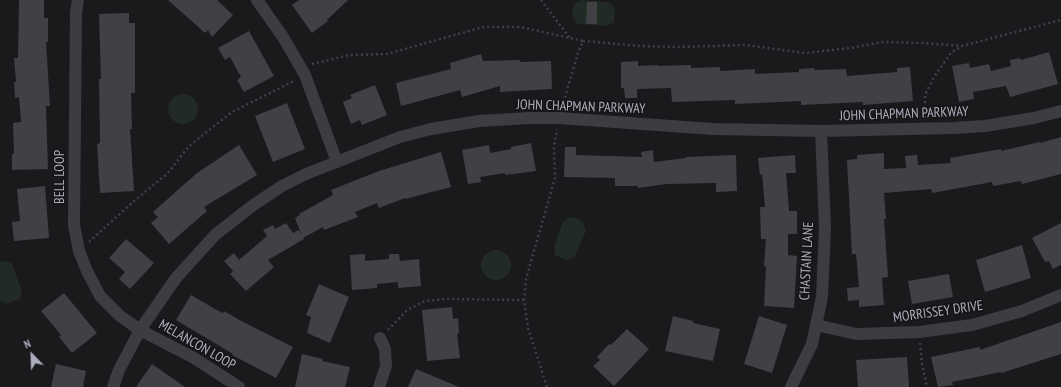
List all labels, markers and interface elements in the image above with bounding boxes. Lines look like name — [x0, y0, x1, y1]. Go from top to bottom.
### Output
street label: JOHN CHAPMAN PARKWAY — [516, 96, 646, 118]
street label: JOHN CHAPMAN PARKWAY — [839, 103, 969, 125]
street label: BELL LOOP — [52, 150, 68, 204]
street label: CHASTAIN LANE — [797, 221, 817, 301]
street label: MORRISSEY DRIVE — [892, 297, 984, 327]
street label: MELANCON LOOP — [156, 316, 238, 374]
north arrow — [12, 335, 52, 375]
text: N — [22, 336, 33, 352]

